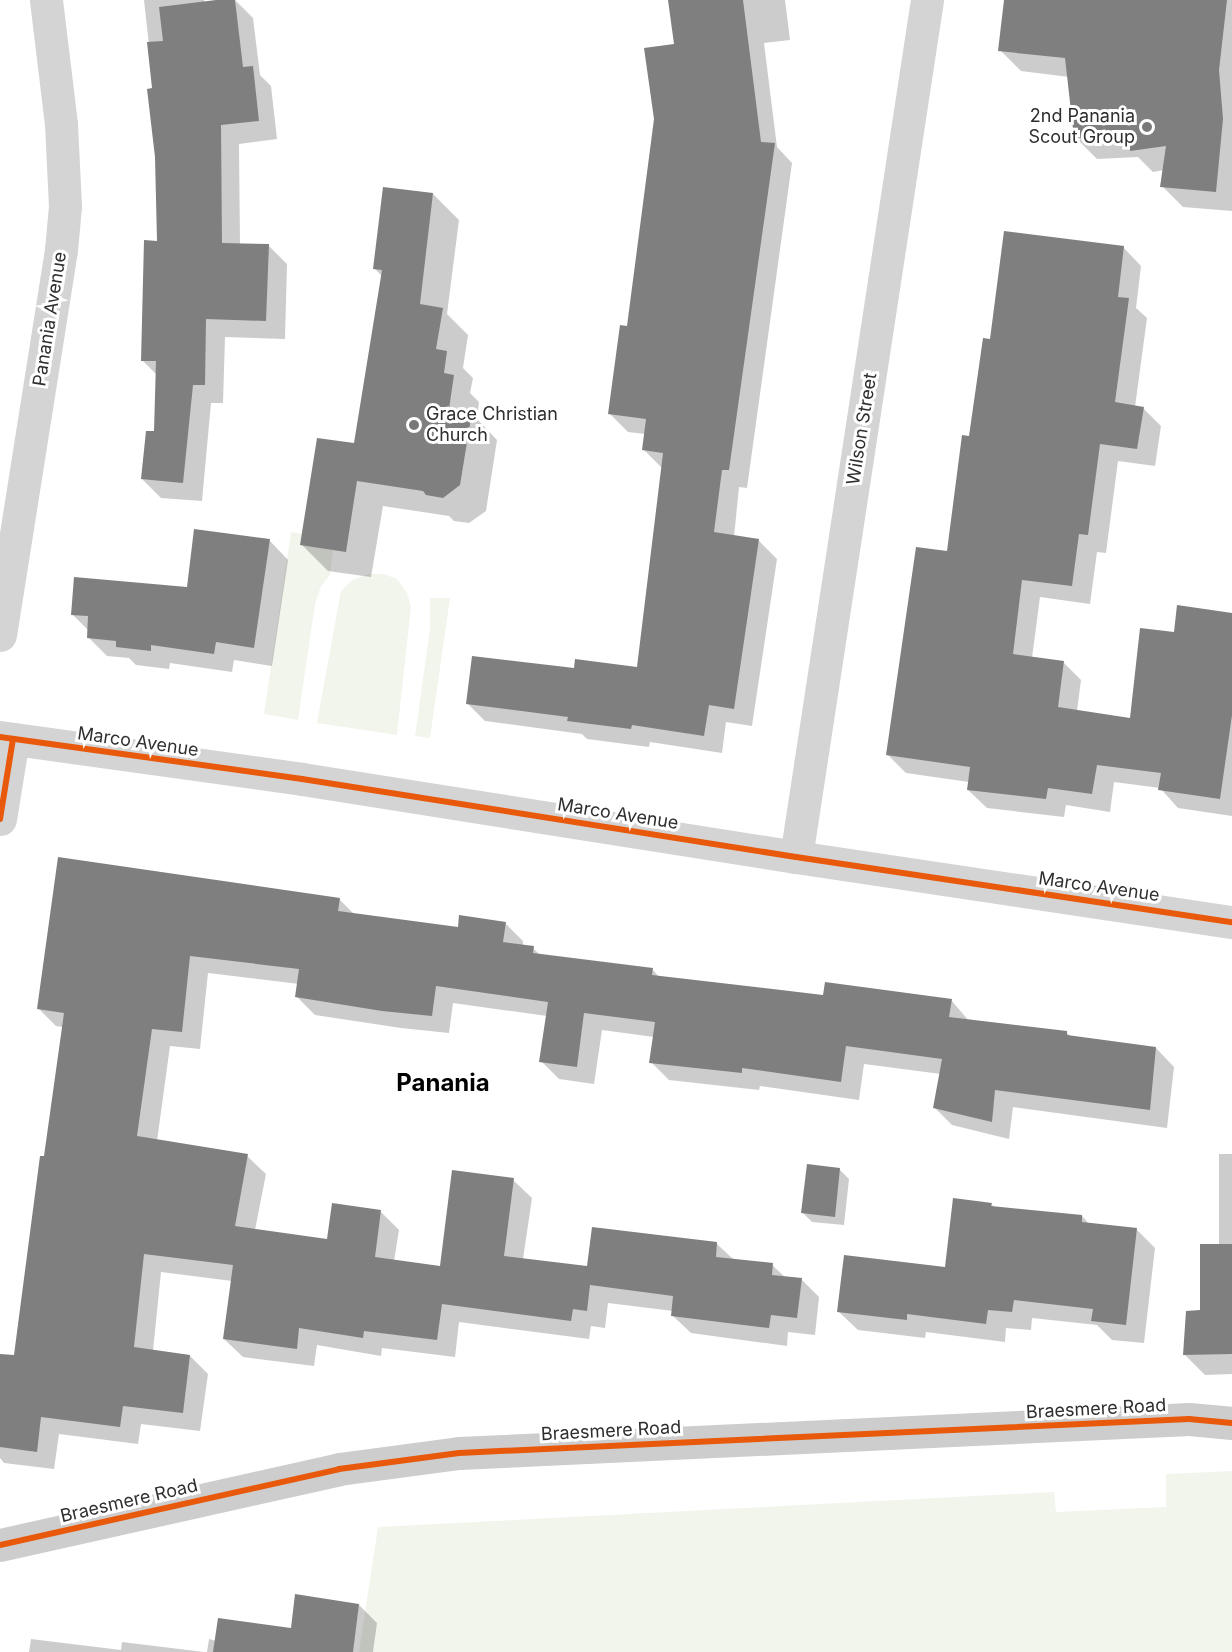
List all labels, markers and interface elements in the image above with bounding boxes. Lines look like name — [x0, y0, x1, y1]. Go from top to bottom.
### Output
place label: 2nd Panania Scout Group — [1028, 106, 1135, 148]
marker: 2nd Panania Scout Group — [1140, 120, 1154, 134]
street label: Panania Avenue — [29, 250, 71, 388]
street label: Wilson Street — [842, 371, 882, 487]
place label: Grace Christian Church — [426, 404, 558, 446]
marker: Grace Christian Church — [407, 418, 421, 432]
street label: Marco Avenue — [76, 723, 200, 761]
street label: Marco Avenue — [556, 794, 680, 834]
street label: Marco Avenue — [1037, 868, 1161, 906]
district label: Panania — [396, 1069, 490, 1097]
street label: Braesmere Road — [1025, 1395, 1167, 1423]
street label: Braesmere Road — [540, 1417, 682, 1445]
street label: Braesmere Road — [58, 1475, 200, 1527]

